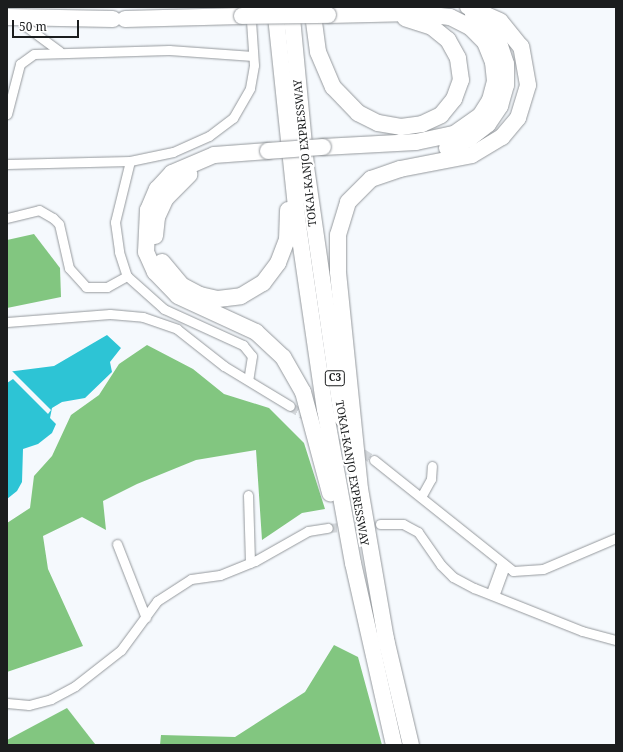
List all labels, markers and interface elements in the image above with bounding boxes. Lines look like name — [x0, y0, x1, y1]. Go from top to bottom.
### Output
scale bar — [14, 12, 81, 38]
text: 50 m — [19, 18, 47, 35]
street label: TOKAI-KANJO EXPRESSWAY — [291, 79, 319, 227]
road number: C3 — [324, 370, 346, 386]
street label: TOKAI-KANJO EXPRESSWAY — [333, 399, 371, 547]

